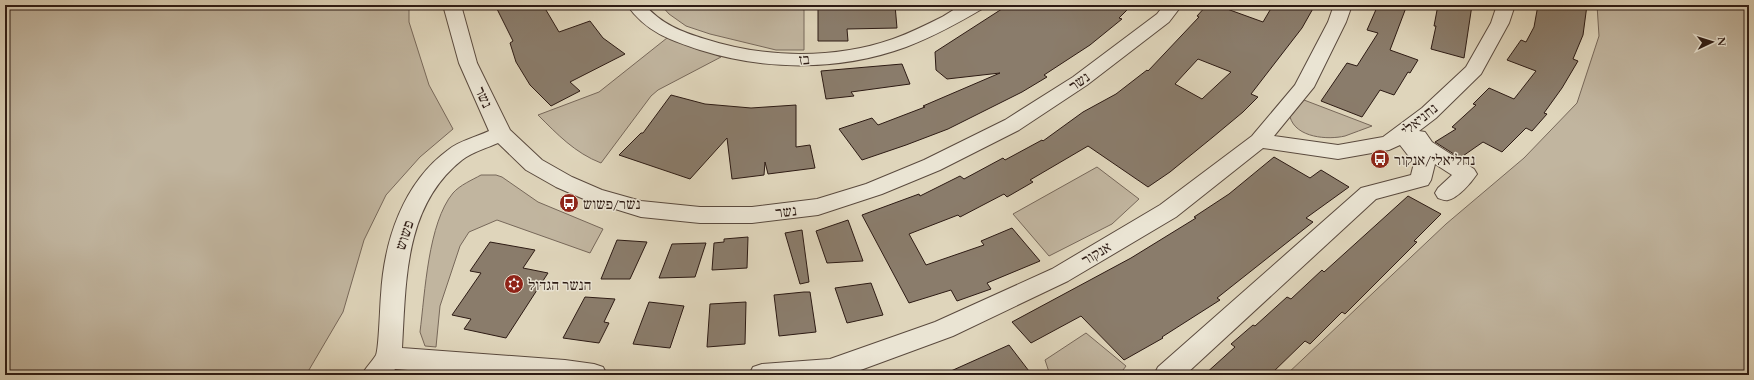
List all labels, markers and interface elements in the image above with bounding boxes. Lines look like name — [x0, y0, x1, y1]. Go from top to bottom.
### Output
north arrow — [1692, 22, 1732, 62]
text: N — [1715, 36, 1729, 46]
street label: בז — [798, 49, 810, 69]
street label: נשר — [1065, 67, 1093, 95]
street label: נשר — [471, 83, 497, 111]
street label: נחניאלי — [1397, 99, 1441, 139]
bus stop icon: נחליאלי/אנקור — [1369, 148, 1391, 170]
place label: נחליאלי/אנקור — [1394, 150, 1475, 169]
bus stop icon: נשר/פשוש — [558, 192, 580, 214]
place label: נשר/פשוש — [583, 194, 640, 213]
street label: נשר — [774, 200, 798, 222]
street label: פשוש — [390, 218, 418, 252]
street label: אנקור — [1078, 237, 1114, 269]
synagogue icon: הנשר הגדול — [503, 273, 525, 295]
place label: הנשר הגדול — [528, 275, 592, 294]

